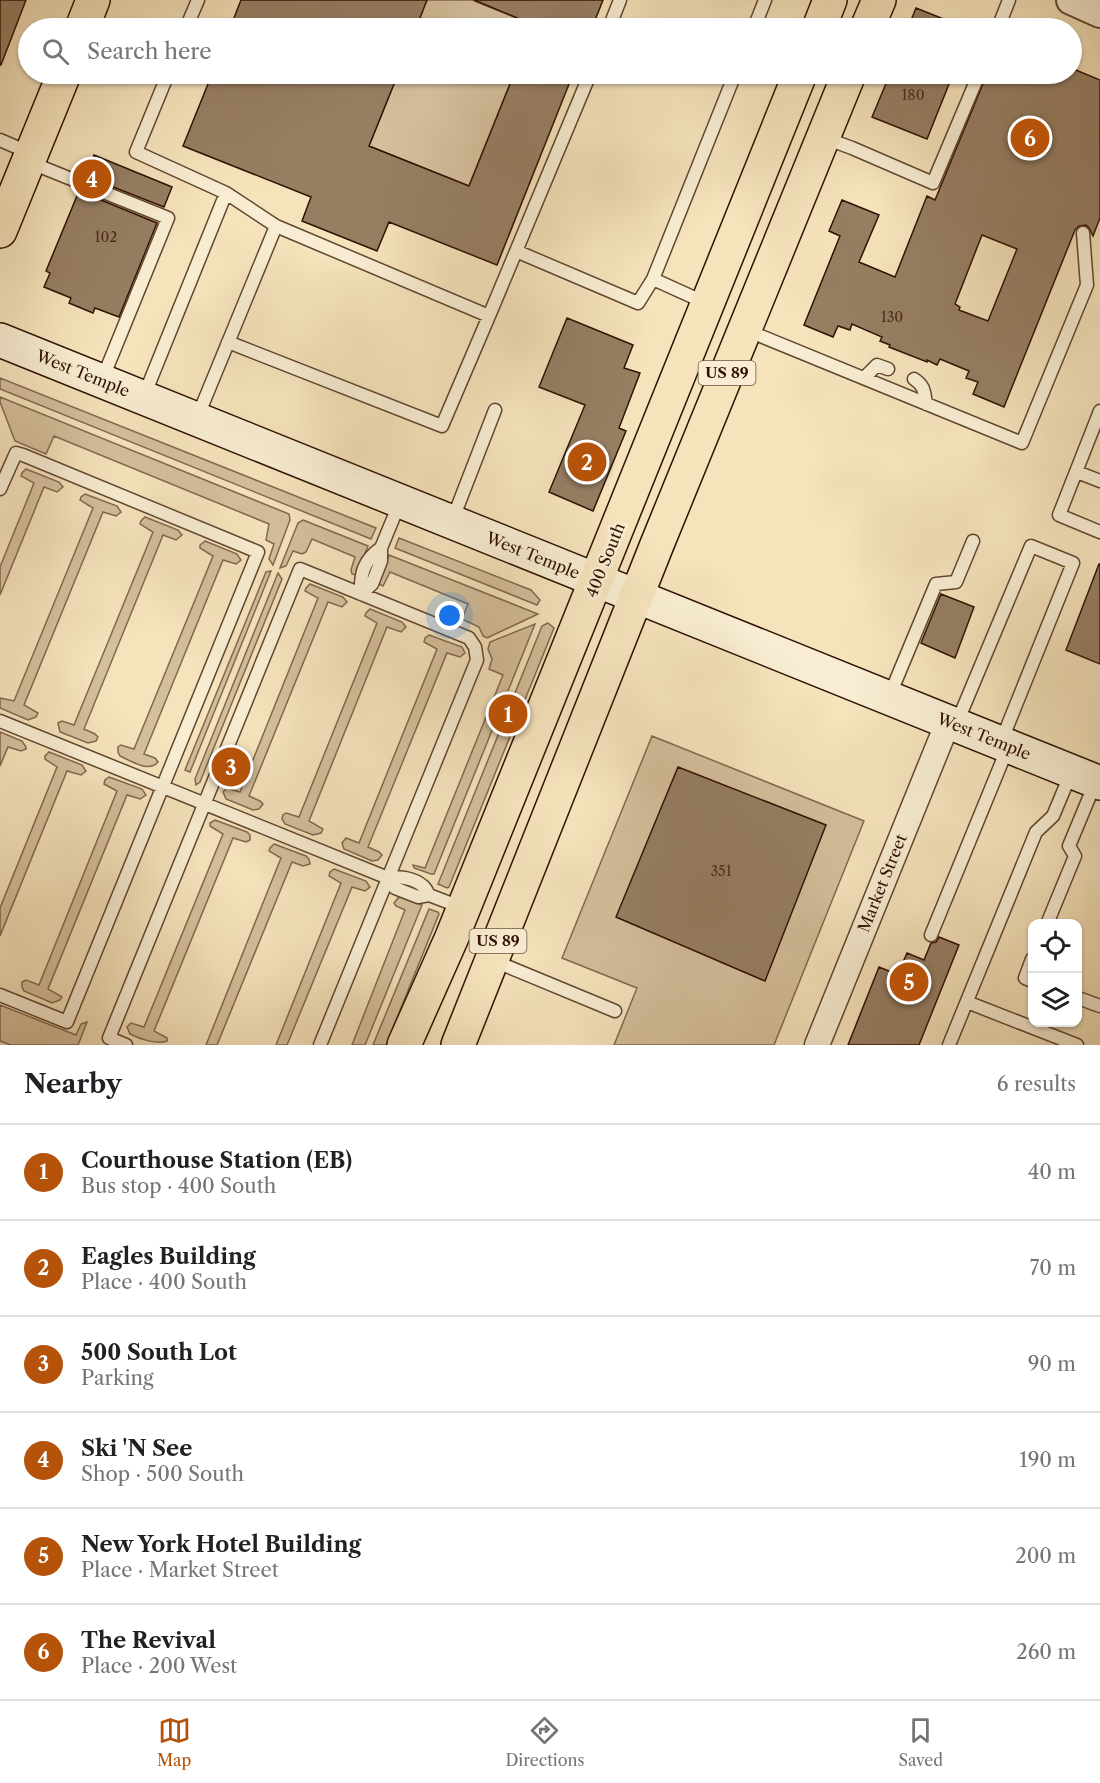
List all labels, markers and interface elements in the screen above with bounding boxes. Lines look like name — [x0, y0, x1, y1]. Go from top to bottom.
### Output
search box — [18, 18, 1082, 84]
icon: search — [39, 35, 72, 68]
text: Search here — [87, 38, 212, 65]
house number: 180 — [901, 86, 925, 104]
pin: 6 — [1010, 116, 1050, 160]
pin: 4 — [72, 156, 112, 201]
house number: 102 — [95, 228, 117, 246]
house number: 130 — [881, 308, 903, 326]
street label: West Temple — [32, 345, 133, 401]
road number: US 89 — [698, 361, 756, 385]
pin: 2 — [568, 440, 606, 484]
street label: 400 South — [581, 520, 629, 600]
street label: West Temple — [482, 527, 583, 583]
your location — [435, 601, 464, 630]
pin: 1 — [488, 692, 528, 736]
street label: West Temple — [933, 708, 1034, 764]
pin: 3 — [212, 744, 250, 789]
street label: Market Street — [853, 831, 911, 935]
house number: 351 — [710, 862, 732, 880]
map controls — [1028, 919, 1082, 1027]
button: locate — [1028, 919, 1082, 973]
road number: US 89 — [470, 929, 526, 953]
pin: 5 — [890, 960, 928, 1004]
button: layers — [1028, 973, 1082, 1027]
text: Nearby — [24, 1068, 122, 1100]
text: 6 results — [997, 1072, 1076, 1096]
text: Courthouse Station (EB) — [81, 1147, 352, 1174]
text: 1 — [39, 1160, 48, 1184]
text: 40 m — [1028, 1160, 1076, 1184]
text: Bus stop · 400 South — [81, 1174, 276, 1198]
text: Eagles Building — [81, 1243, 256, 1270]
text: 2 — [38, 1256, 49, 1280]
text: 70 m — [1030, 1256, 1076, 1280]
text: Place · 400 South — [81, 1270, 247, 1294]
text: 500 South Lot — [81, 1339, 237, 1366]
text: 3 — [38, 1352, 49, 1376]
text: 90 m — [1028, 1352, 1076, 1376]
text: Parking — [81, 1366, 154, 1390]
text: Ski 'N See — [81, 1435, 192, 1462]
text: 4 — [38, 1448, 49, 1472]
text: 190 m — [1019, 1448, 1076, 1472]
text: Shop · 500 South — [81, 1462, 244, 1486]
text: New York Hotel Building — [81, 1531, 361, 1558]
text: 5 — [38, 1544, 49, 1568]
text: 200 m — [1015, 1544, 1076, 1568]
text: Place · Market Street — [81, 1558, 279, 1582]
text: The Revival — [81, 1627, 216, 1654]
text: 6 — [38, 1640, 49, 1664]
text: 260 m — [1016, 1640, 1076, 1664]
text: Place · 200 West — [81, 1654, 237, 1678]
tab: Map — [157, 1714, 191, 1770]
tab: Directions — [505, 1714, 584, 1770]
tab: Saved — [899, 1714, 943, 1770]

